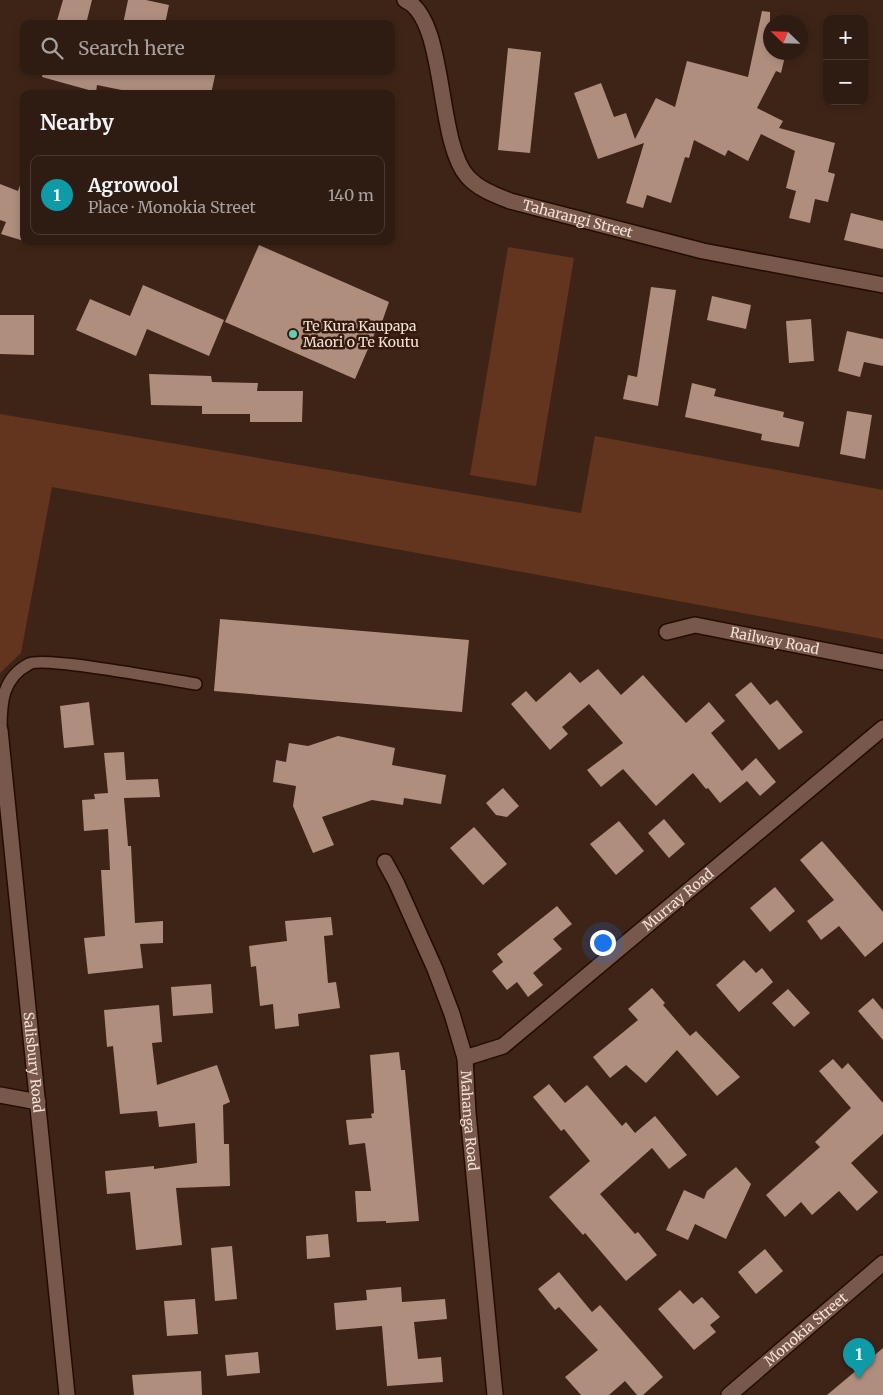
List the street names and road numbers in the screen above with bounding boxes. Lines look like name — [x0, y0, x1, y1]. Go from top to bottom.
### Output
street label: Taharangi Street — [521, 196, 635, 242]
street label: Railway Road — [728, 623, 821, 658]
street label: Murray Road — [639, 864, 718, 935]
street label: Salisbury Road — [19, 1011, 48, 1114]
street label: Mahanga Road — [457, 1070, 483, 1172]
street label: Monokia Street — [760, 1288, 851, 1370]

